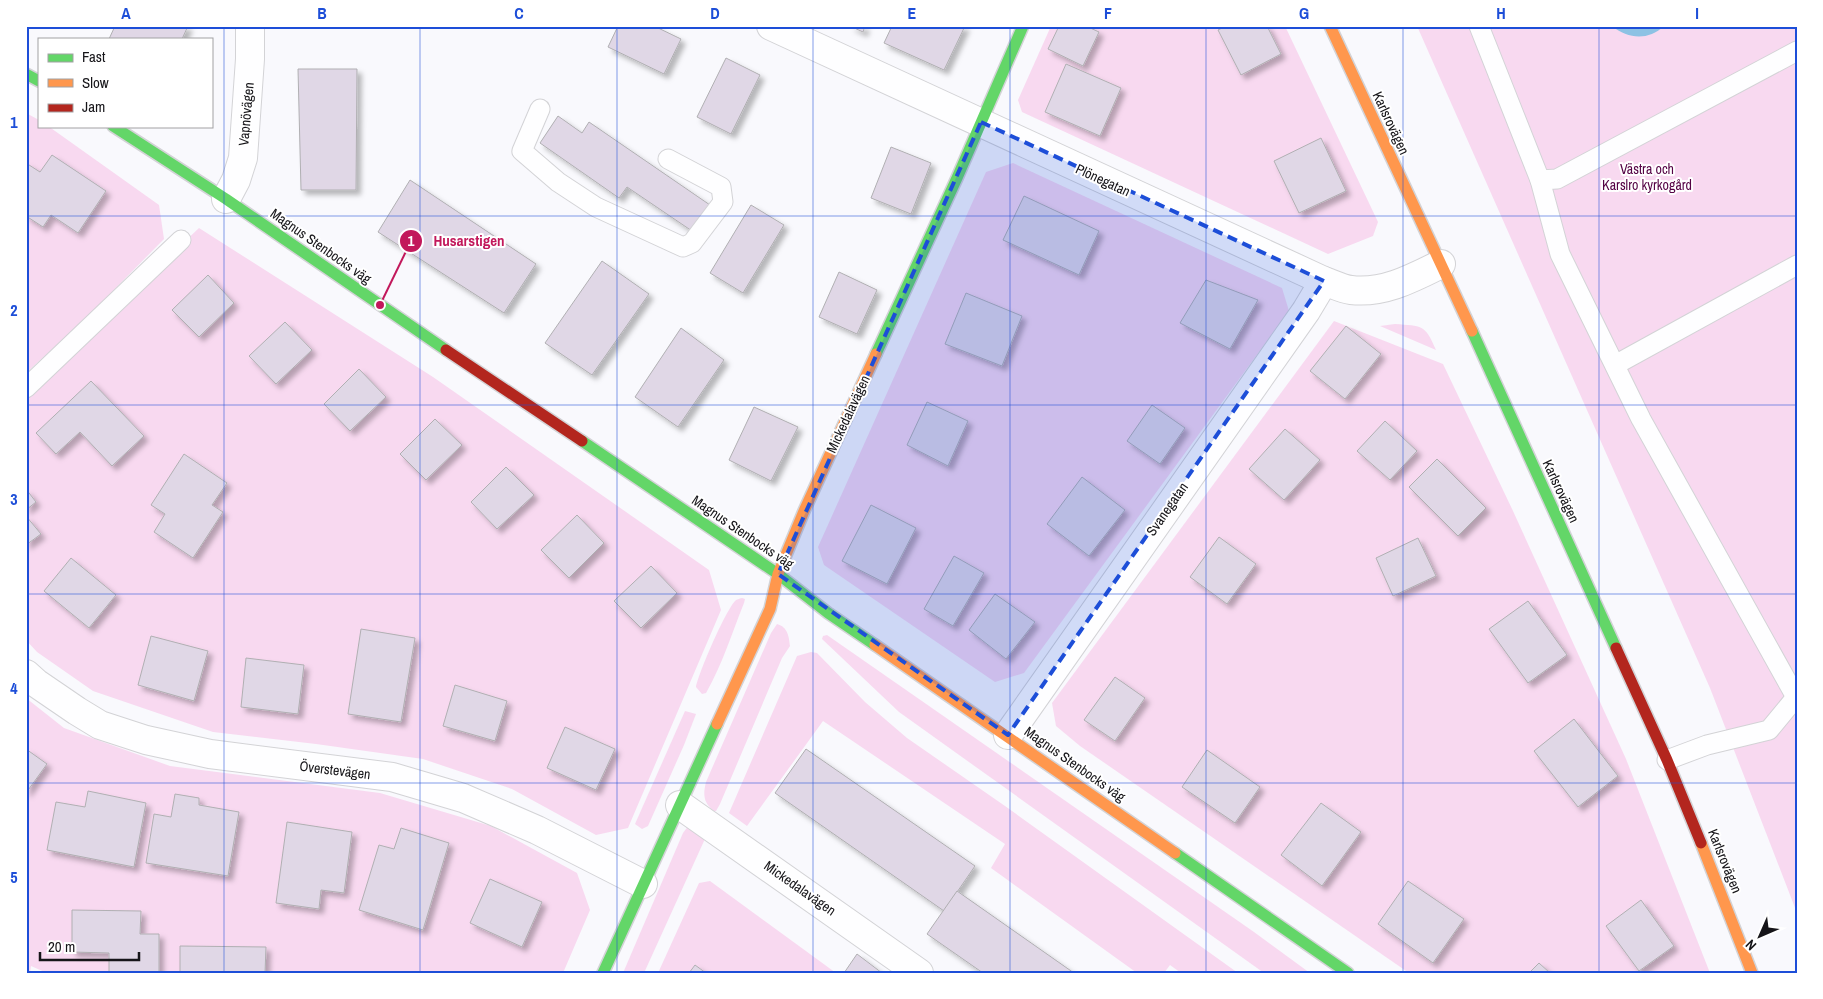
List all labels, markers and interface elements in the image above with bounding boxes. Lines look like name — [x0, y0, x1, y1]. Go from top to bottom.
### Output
text: A — [121, 2, 131, 24]
text: B — [317, 2, 327, 24]
text: C — [514, 2, 524, 24]
text: D — [710, 2, 720, 24]
text: E — [908, 2, 917, 24]
text: F — [1104, 2, 1112, 24]
text: G — [1299, 2, 1309, 24]
text: H — [1496, 2, 1506, 24]
text: I — [1695, 2, 1699, 24]
legend — [38, 38, 212, 128]
text: Fast — [82, 46, 106, 67]
text: Slow — [82, 72, 109, 93]
street label: Vapnövägen — [234, 82, 258, 146]
street label: Karlsrovägen — [1369, 89, 1413, 157]
text: Jam — [82, 96, 105, 117]
text: 1 — [10, 111, 18, 133]
street label: Plönegatan — [1073, 160, 1133, 200]
park label: Västra och Karslro kyrkogård — [1602, 160, 1692, 194]
street label: Magnus Stenbocks väg — [267, 204, 376, 288]
callout: Husarstigen — [399, 226, 515, 256]
text: 1 — [408, 230, 415, 251]
text: Husarstigen — [433, 230, 505, 251]
text: 2 — [10, 299, 18, 321]
street label: Mickedalavägen — [822, 372, 874, 456]
street label: Karlsrovägen — [1539, 457, 1583, 525]
street label: Svanegatan — [1142, 479, 1192, 539]
text: 3 — [10, 488, 18, 510]
street label: Magnus Stenbocks väg — [688, 491, 798, 573]
text: 4 — [10, 677, 18, 699]
street label: Magnus Stenbocks väg — [1021, 722, 1130, 806]
street label: Överstevägen — [298, 757, 372, 783]
street label: Karlsrovägen — [1704, 826, 1746, 896]
street label: Mickedalavägen — [761, 857, 839, 919]
text: 5 — [10, 866, 18, 888]
north arrow — [1736, 912, 1786, 962]
scale bar — [40, 929, 139, 961]
text: 20 m — [48, 936, 75, 957]
text: N — [1742, 936, 1760, 954]

